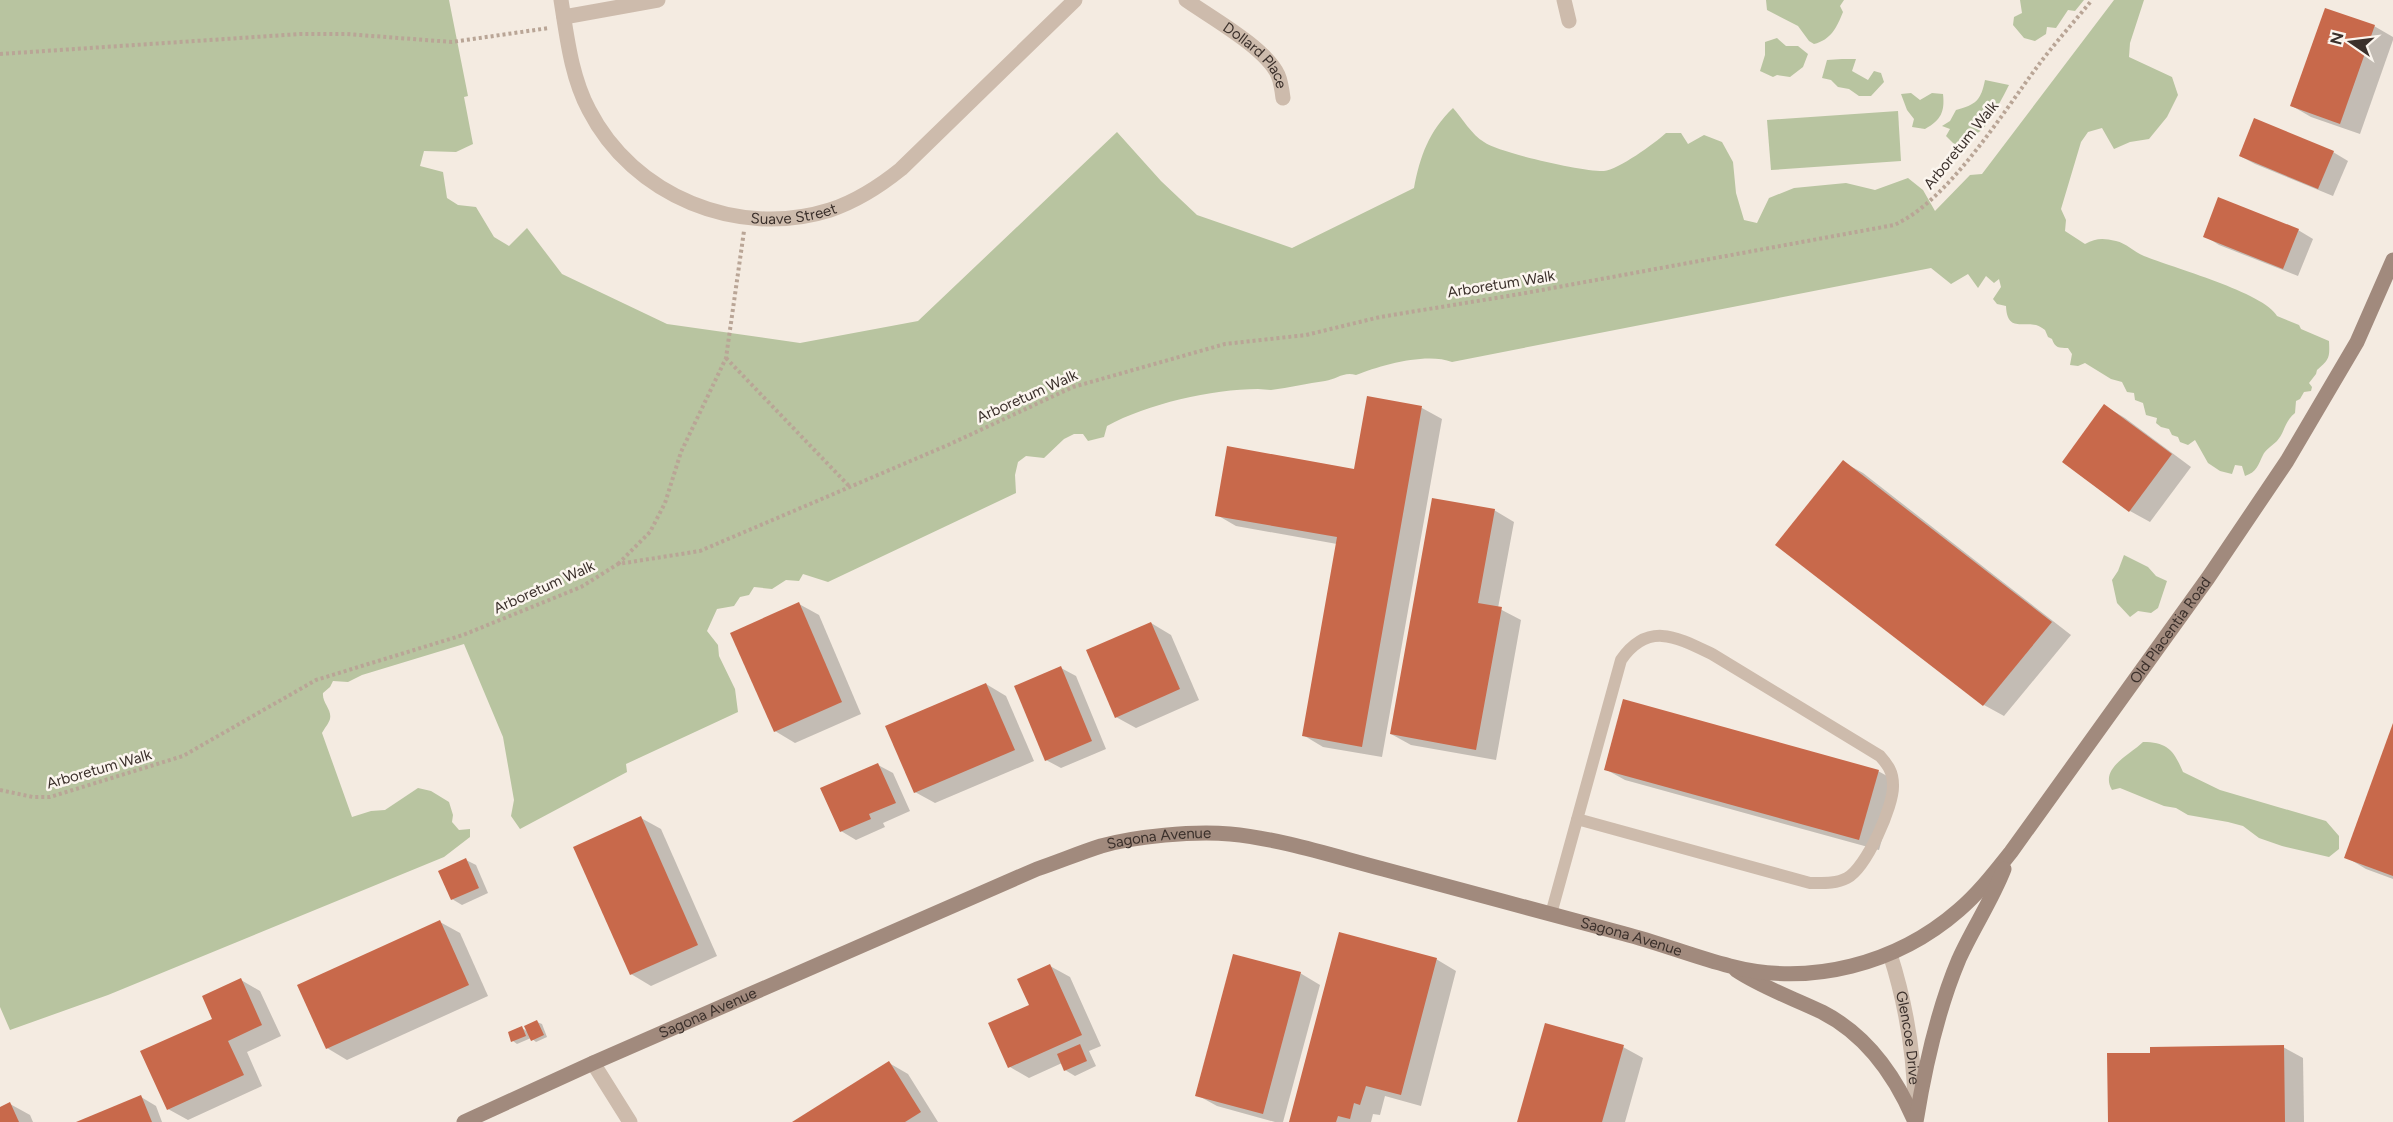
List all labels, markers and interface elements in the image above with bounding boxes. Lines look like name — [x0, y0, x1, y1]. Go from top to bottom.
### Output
north arrow — [2321, 12, 2381, 72]
street label: Dollard Place — [1220, 18, 1291, 90]
text: N — [2326, 30, 2348, 47]
street label: Arboretum Walk — [1920, 97, 2003, 193]
street label: Suave Street — [750, 199, 840, 228]
street label: Arboretum Walk — [1446, 267, 1557, 301]
street label: Arboretum Walk — [974, 365, 1081, 426]
street label: Arboretum Walk — [491, 556, 598, 617]
street label: Old Placentia Road — [2126, 574, 2215, 687]
street label: Arboretum Walk — [44, 745, 154, 793]
street label: Sagona Avenue — [1105, 824, 1211, 853]
street label: Sagona Avenue — [1578, 913, 1684, 960]
street label: Sagona Avenue — [656, 984, 759, 1042]
street label: Glencoe Drive — [1892, 989, 1923, 1085]

